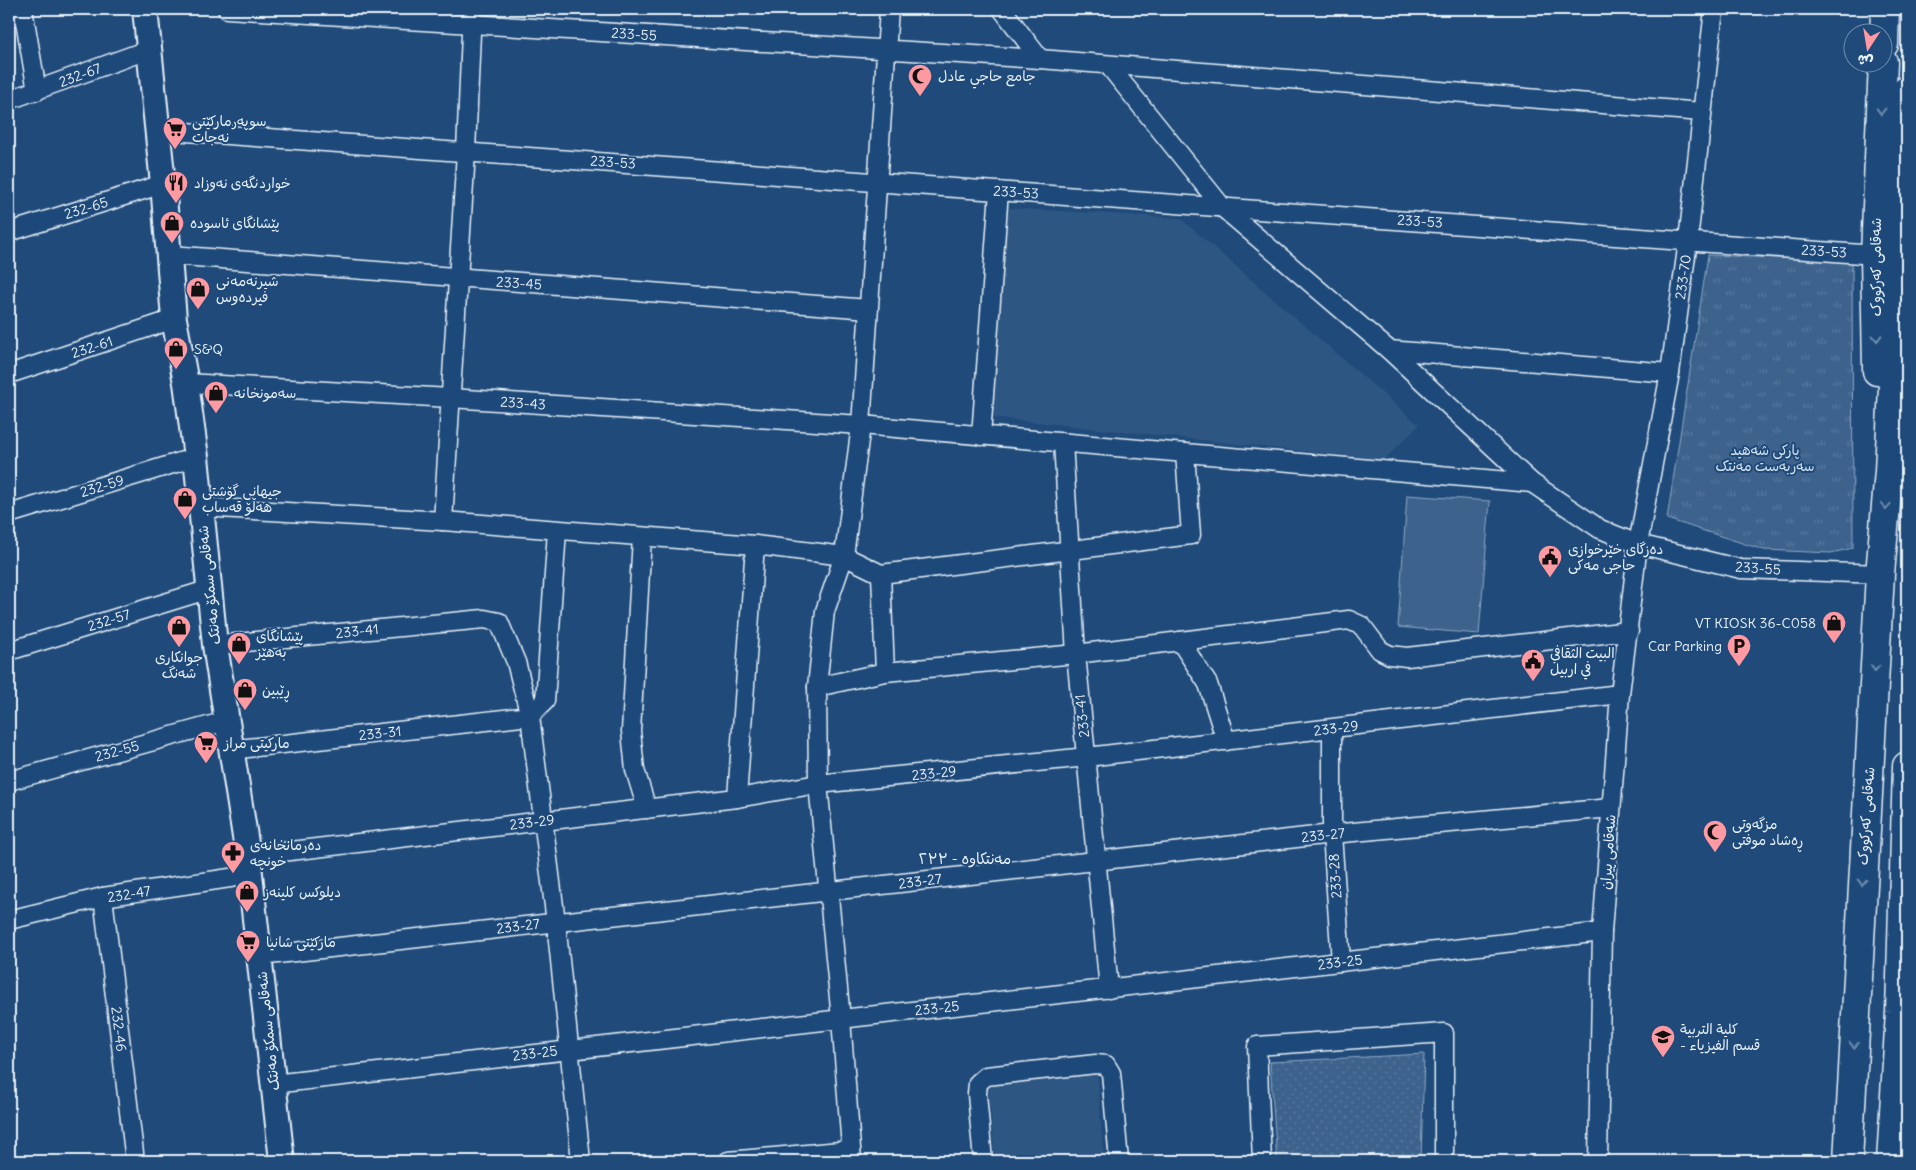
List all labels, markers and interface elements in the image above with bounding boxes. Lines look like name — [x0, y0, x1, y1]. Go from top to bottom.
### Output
north arrow — [1844, 22, 1894, 72]
street label: 233-55 — [611, 23, 657, 45]
text: ش — [1856, 50, 1875, 71]
street label: 232-67 — [56, 59, 104, 91]
mosque icon: جامع حاجي عادل — [907, 63, 933, 97]
place label: جامع حاجي عادل — [938, 67, 1036, 89]
one-way arrow — [1875, 107, 1886, 115]
place label: سوپەرمارکێتی نەجات — [192, 112, 267, 146]
supermarket icon: سوپەرمارکێتی نەجات — [162, 116, 188, 150]
street label: 233-53 — [590, 151, 636, 173]
restaurant icon: خواردنگەی نەوزاد — [163, 170, 189, 204]
place label: خواردنگەی نەوزاد — [194, 174, 291, 193]
street label: 233-53 — [993, 181, 1039, 203]
street label: 232-65 — [62, 193, 110, 223]
shop icon: پێشانگای ئاسودە — [159, 210, 185, 244]
street label: 233-53 — [1397, 210, 1443, 232]
place label: پێشانگای ئاسودە — [190, 214, 280, 233]
street label: شەقامی کەرکووک — [1867, 218, 1885, 316]
street label: 233-53 — [1801, 240, 1847, 262]
street label: 233-70 — [1671, 253, 1695, 301]
place label: شیرنەمەنی فیردەوس — [216, 272, 279, 306]
street label: 233-45 — [496, 272, 542, 294]
shop icon: شیرنەمەنی فیردەوس — [185, 276, 211, 310]
street label: 232-61 — [69, 332, 115, 362]
one-way arrow — [1871, 335, 1882, 343]
shop icon: S&Q — [163, 336, 189, 370]
place label: S&Q — [194, 340, 223, 358]
shop icon: سەمونخانە — [203, 380, 229, 414]
place label: سەمونخانە — [234, 384, 296, 402]
street label: 233-43 — [500, 392, 546, 414]
park label: پارکی شەهید سەربەست مەنتک — [1715, 441, 1815, 475]
street label: 232-59 — [78, 471, 126, 501]
place label: جیهانی گۆشتی هەڵۆ قەساب — [202, 482, 282, 516]
shop icon: جیهانی گۆشتی هەڵۆ قەساب — [172, 486, 198, 520]
one-way arrow — [1881, 502, 1892, 510]
street label: شەقامی سمکۆ مەنتک — [194, 525, 224, 645]
place label: دەزگای خێرخوازی حاجی مەکی — [1568, 540, 1663, 574]
public building icon: دەزگای خێرخوازی حاجی مەکی — [1537, 544, 1563, 578]
street label: 233-55 — [1735, 557, 1781, 579]
street label: 232-57 — [85, 605, 133, 635]
shop icon: VT KIOSK 36-C058 — [1821, 610, 1847, 644]
shop icon: جوانکاری شەنگ — [166, 614, 192, 648]
place label: VT KIOSK 36-C058 — [1695, 614, 1816, 632]
street label: 233-41 — [335, 620, 379, 642]
place label: پێشانگای بەهێز — [255, 627, 303, 661]
shop icon: پێشانگای بەهێز — [226, 631, 252, 665]
parking icon: Car Parking — [1726, 633, 1752, 667]
place label: Car Parking — [1648, 637, 1722, 655]
place label: البيت الثقافي في اربيل — [1550, 644, 1615, 680]
place label: جوانکاری شەنگ — [155, 648, 203, 682]
public building icon: البيت الثقافي في اربيل — [1520, 648, 1546, 682]
one-way arrow — [1870, 664, 1881, 672]
shop icon: ڕێبین — [232, 677, 258, 711]
place label: ڕێبین — [262, 681, 290, 703]
street label: 233-41 — [1071, 694, 1093, 738]
street label: 233-29 — [1313, 716, 1359, 740]
street label: 233-31 — [358, 722, 402, 744]
supermarket icon: مارکیتی مراز — [193, 730, 219, 764]
place label: مارکیتی مراز — [223, 734, 290, 752]
street label: 232-55 — [93, 736, 141, 766]
street label: 233-29 — [911, 762, 957, 784]
street label: شەقامی کەرکووک — [1854, 766, 1878, 866]
street label: 233-29 — [509, 810, 555, 834]
street label: شەقامی پیران — [1596, 814, 1621, 890]
place label: مزگەوتی ڕەشاد موفتی — [1732, 815, 1803, 853]
mosque icon: مزگەوتی ڕەشاد موفتی — [1702, 819, 1728, 853]
street label: 233-27 — [1300, 824, 1346, 846]
place label: دەرمانخانەی خونچە — [250, 836, 321, 871]
pharmacy icon: دەرمانخانەی خونچە — [220, 840, 246, 874]
district label: مەنتکاوە - ٢٣٣ — [919, 849, 1011, 868]
street label: 233-28 — [1324, 853, 1346, 899]
street label: 233-27 — [897, 869, 943, 893]
shop icon: دیلوکس کلینەز — [234, 879, 260, 913]
one-way arrow — [1857, 879, 1868, 887]
street label: 232-47 — [106, 882, 152, 906]
place label: دیلوکس کلینەز — [263, 883, 341, 901]
street label: 233-27 — [495, 914, 541, 938]
supermarket icon: مارکێتی شانیا — [235, 929, 261, 963]
place label: مارکێتی شانیا — [266, 933, 336, 951]
street label: 233-25 — [1317, 950, 1363, 974]
street label: شەقامی سمکۆ مەنتک — [253, 971, 283, 1091]
street label: 233-25 — [914, 997, 960, 1019]
street label: 232-46 — [107, 1006, 131, 1052]
place label: كلية التربية - قسم الفيزياء — [1680, 1020, 1760, 1056]
school or university icon: كلية التربية - قسم الفيزياء — [1650, 1024, 1676, 1058]
street label: 233-25 — [512, 1041, 558, 1065]
one-way arrow — [1849, 1041, 1860, 1049]

